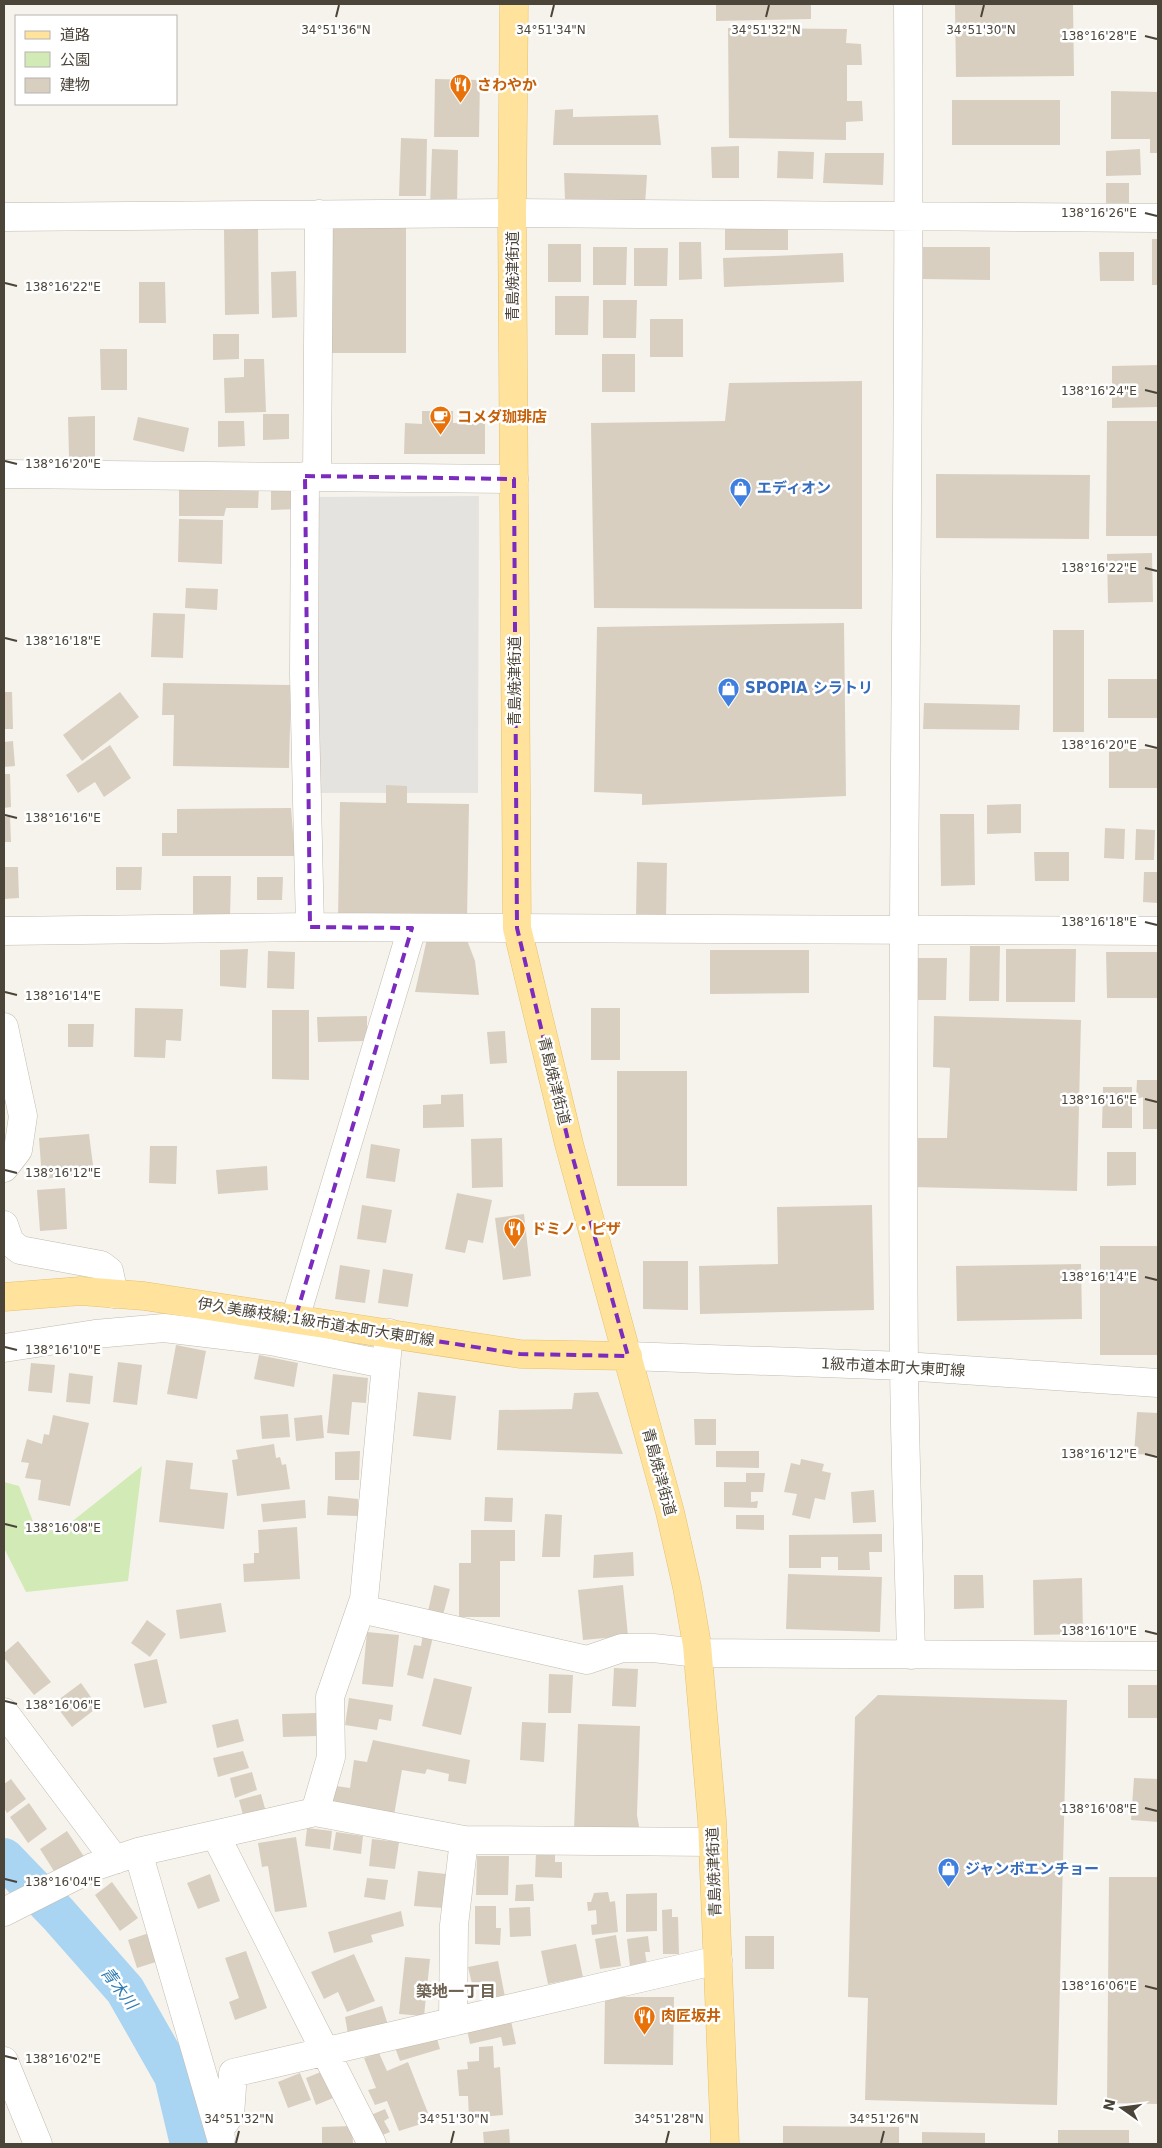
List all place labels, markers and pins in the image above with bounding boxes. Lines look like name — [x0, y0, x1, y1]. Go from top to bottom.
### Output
restaurant icon: さわやか — [449, 73, 473, 104]
place label: さわやか — [477, 76, 537, 94]
cafe icon: コメダ珈琲店 — [429, 405, 453, 436]
place label: コメダ珈琲店 — [457, 408, 547, 426]
shop icon: エディオン — [729, 476, 753, 507]
place label: エディオン — [757, 479, 831, 497]
shop icon: SPOPIA シラトリ — [717, 676, 741, 707]
place label: SPOPIA シラトリ — [745, 679, 873, 697]
restaurant icon: ドミノ・ピザ — [503, 1217, 527, 1248]
place label: ドミノ・ピザ — [531, 1220, 621, 1238]
shop icon: ジャンボエンチョー — [937, 1857, 961, 1888]
place label: ジャンボエンチョー — [965, 1860, 1099, 1878]
restaurant icon: 肉匠坂井 — [633, 2004, 657, 2035]
place label: 肉匠坂井 — [661, 2007, 721, 2025]

